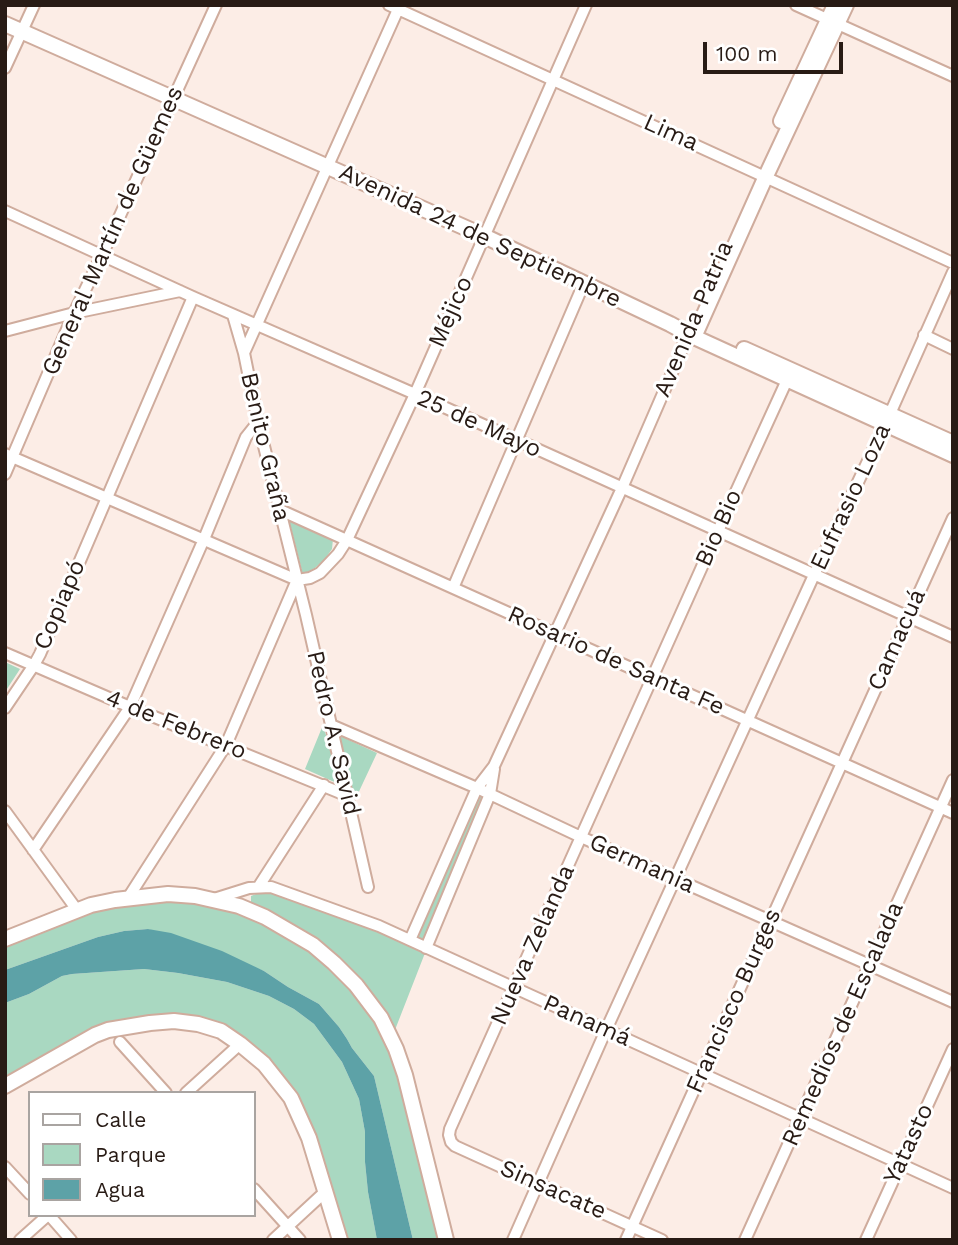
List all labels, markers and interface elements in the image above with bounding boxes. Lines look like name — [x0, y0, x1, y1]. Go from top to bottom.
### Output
scale bar — [706, 28, 846, 72]
text: 100 m — [716, 41, 778, 66]
street label: General Martín de Güemes — [36, 82, 190, 380]
street label: Lima — [639, 108, 703, 158]
street label: Avenida 24 de Septiembre — [334, 158, 626, 314]
street label: Avenida Patria — [648, 237, 740, 401]
street label: Méjico — [423, 272, 479, 352]
street label: Benito Graña — [234, 370, 296, 524]
street label: 25 de Mayo — [412, 384, 546, 464]
street label: Eufrasio Loza — [804, 419, 898, 575]
street label: Bio Bio — [689, 485, 749, 571]
street label: Copiapó — [28, 555, 92, 655]
street label: Camacuá — [862, 585, 932, 695]
street label: Rosario de Santa Fe — [503, 600, 729, 722]
street label: Pedro A. Savid — [300, 648, 366, 818]
street label: 4 de Febrero — [101, 684, 251, 766]
street label: Germania — [585, 828, 699, 900]
street label: Nueva Zelanda — [485, 860, 581, 1030]
street label: Remedios de Escalada — [776, 897, 910, 1151]
street label: Francisco Burges — [680, 904, 788, 1098]
street label: Panamá — [539, 989, 635, 1053]
legend — [28, 1091, 256, 1217]
street label: Yatasto — [878, 1099, 940, 1189]
text: Calle — [95, 1107, 146, 1132]
text: Parque — [95, 1142, 166, 1167]
street label: Sinsacate — [495, 1154, 611, 1226]
text: Agua — [95, 1177, 145, 1202]

